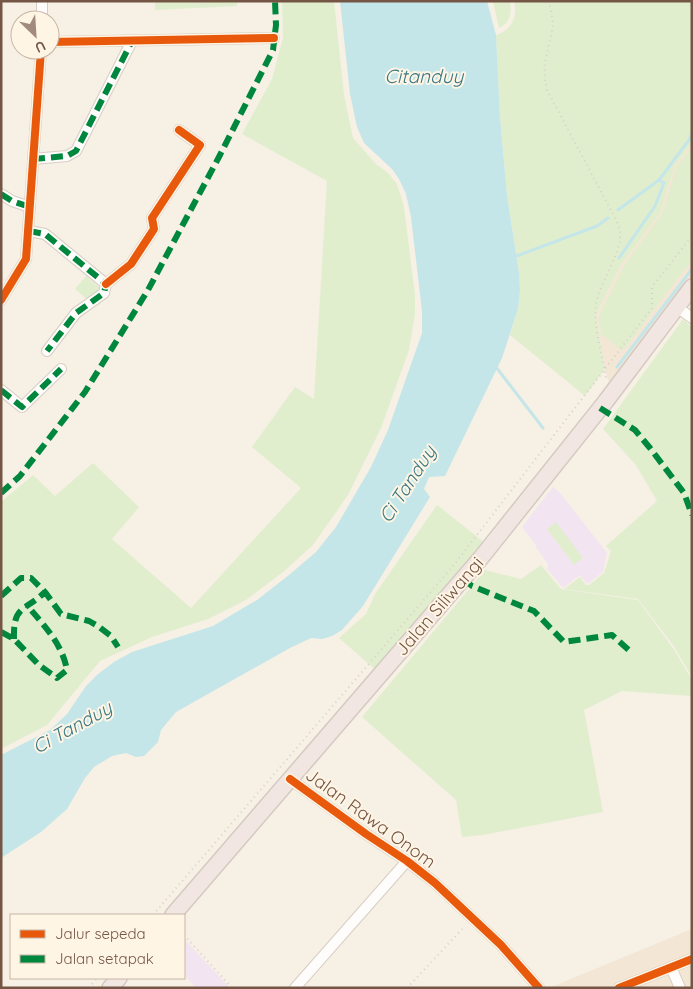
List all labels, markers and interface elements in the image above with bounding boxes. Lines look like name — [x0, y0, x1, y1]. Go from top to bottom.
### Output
north arrow — [10, 10, 60, 60]
text: U — [32, 37, 49, 57]
water label: Citanduy — [385, 64, 465, 88]
water label: Ci Tanduy — [373, 440, 441, 527]
street label: Jalan Siliwangi — [390, 552, 488, 660]
water label: Ci Tanduy — [28, 695, 117, 759]
street label: Jalan Rawa Onom — [301, 763, 441, 873]
legend — [10, 914, 185, 979]
text: Jalur sepeda — [55, 924, 146, 943]
text: Jalan setapak — [55, 949, 154, 968]

